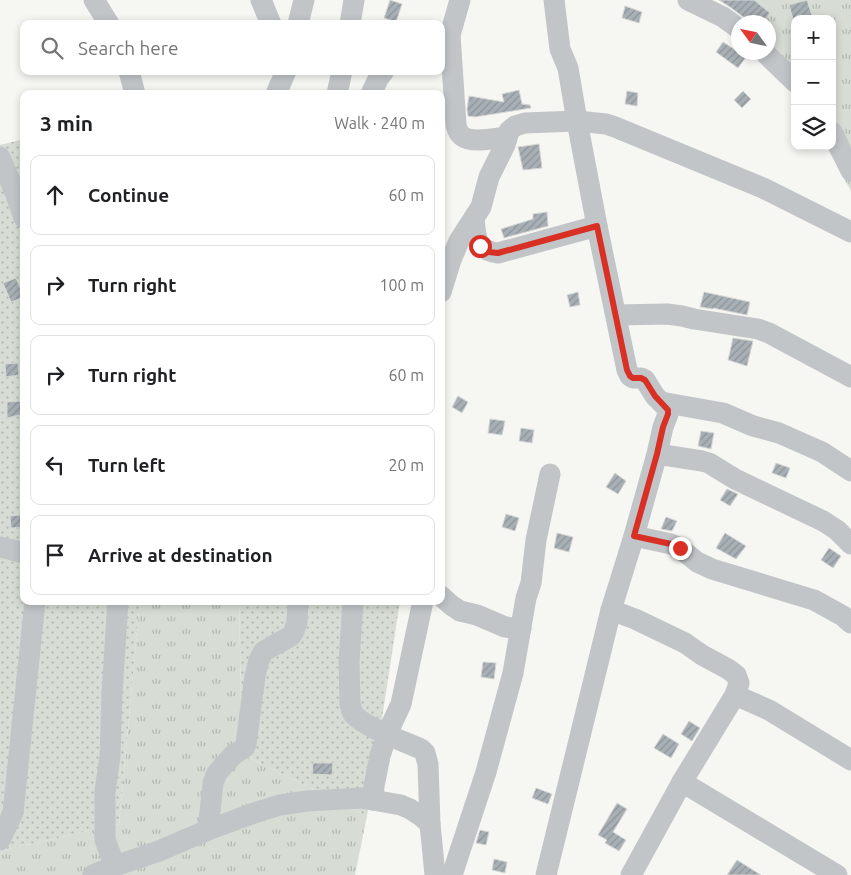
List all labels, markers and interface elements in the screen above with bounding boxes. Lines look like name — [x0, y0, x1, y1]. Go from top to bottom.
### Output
north arrow — [731, 15, 776, 60]
map controls — [791, 15, 836, 150]
button: + — [791, 15, 836, 60]
search box — [20, 20, 445, 75]
icon: search — [38, 34, 66, 62]
text: Search here — [78, 37, 178, 59]
button: − — [791, 60, 836, 105]
button: layers — [791, 105, 836, 150]
text: 3 min — [40, 111, 93, 135]
text: Walk · 240 m — [334, 114, 425, 132]
icon: ahead — [41, 181, 69, 209]
text: Continue — [88, 184, 169, 206]
text: 60 m — [388, 186, 424, 204]
route start — [469, 235, 492, 258]
icon: right — [41, 271, 69, 299]
text: Turn right — [88, 274, 176, 296]
text: 100 m — [379, 276, 424, 294]
icon: right — [41, 361, 69, 389]
text: Turn right — [88, 364, 176, 386]
text: 60 m — [388, 366, 424, 384]
icon: left — [41, 451, 69, 479]
text: Turn left — [88, 454, 166, 476]
text: 20 m — [388, 456, 424, 474]
route end — [669, 537, 692, 560]
icon: arrive — [41, 541, 69, 569]
text: Arrive at destination — [88, 544, 273, 566]

